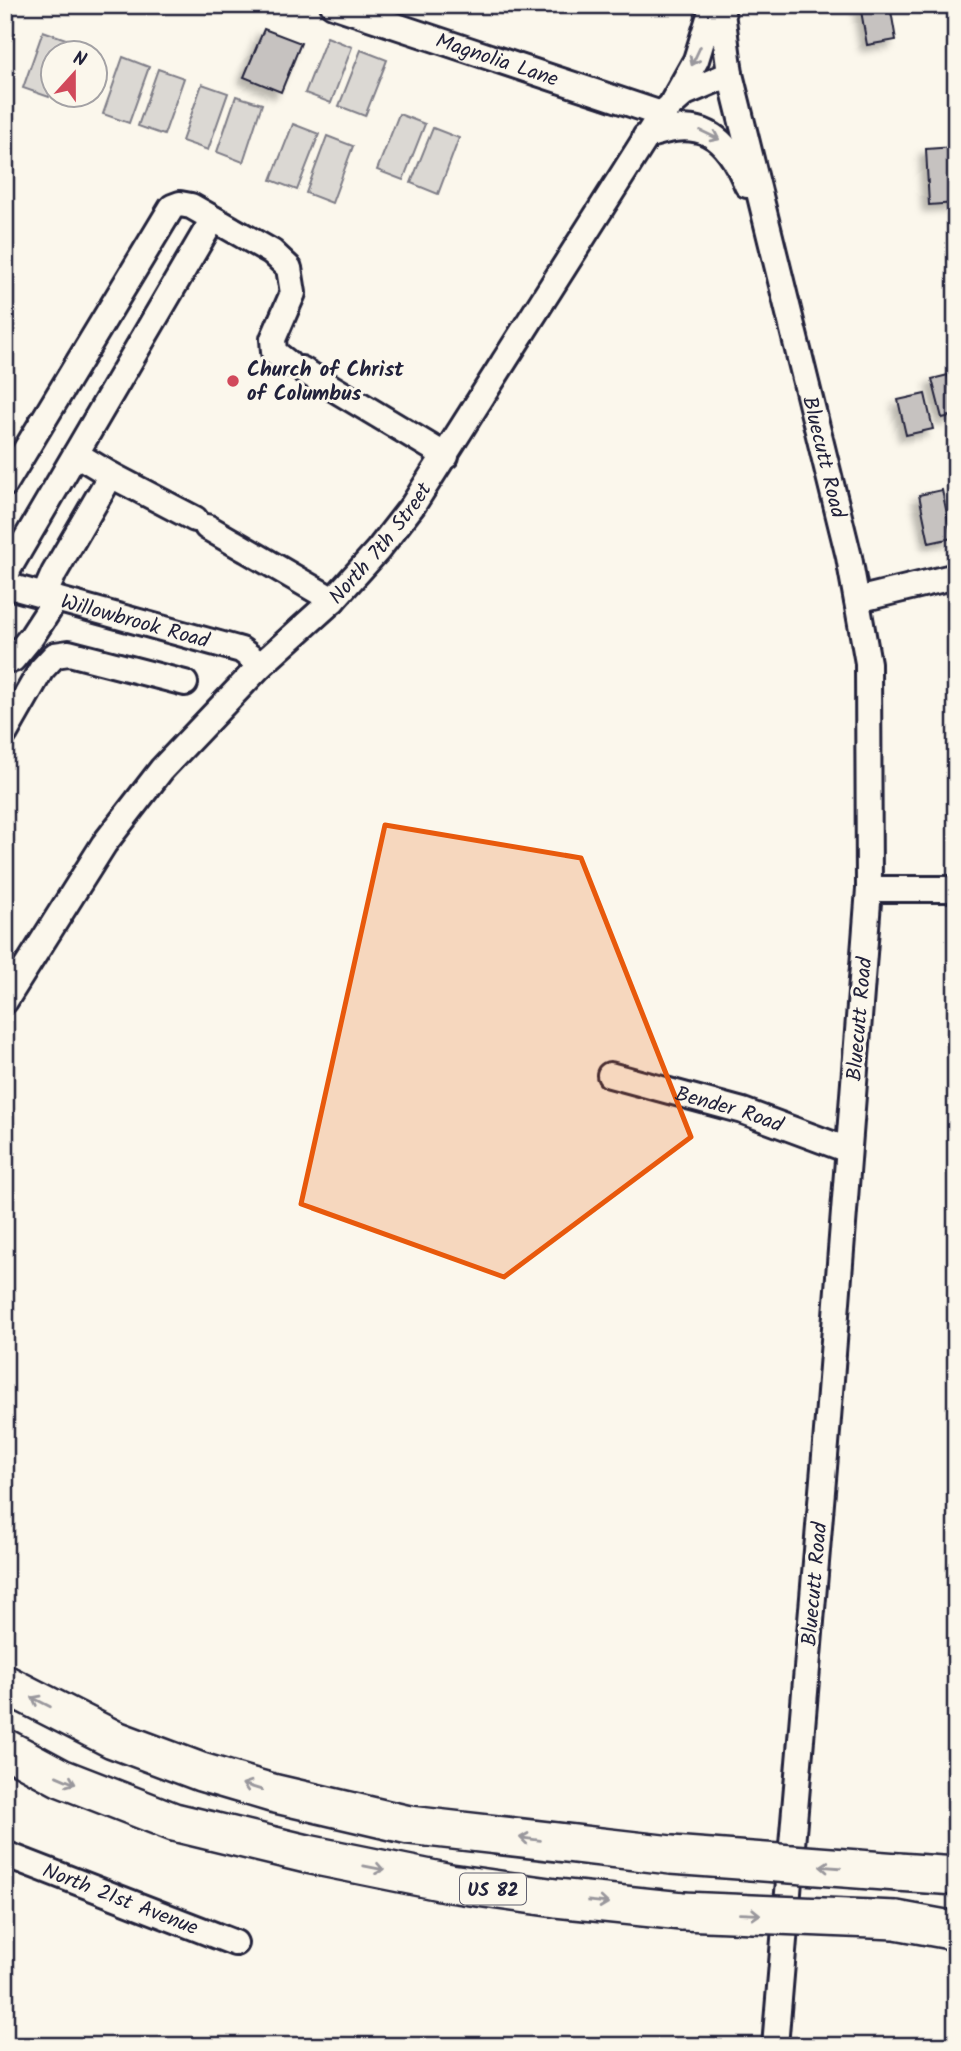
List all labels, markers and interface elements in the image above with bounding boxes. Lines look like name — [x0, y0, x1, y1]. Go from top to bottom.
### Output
street label: Magnolia Lane — [431, 25, 563, 97]
north arrow — [38, 38, 108, 108]
text: N — [68, 44, 90, 76]
one-way arrow — [689, 46, 702, 67]
one-way arrow — [699, 129, 720, 143]
place label: Church of Christ of Columbus — [247, 354, 404, 411]
marker: Church of Christ of Columbus — [225, 373, 241, 389]
street label: Bluecutt Road — [792, 393, 854, 522]
street label: North 7th Street — [321, 476, 442, 613]
street label: Willowbrook Road — [57, 586, 213, 659]
street label: Bluecutt Road — [839, 955, 882, 1082]
street label: Bender Road — [671, 1078, 788, 1143]
street label: Bluecutt Road — [794, 1520, 837, 1647]
one-way arrow — [31, 1695, 52, 1708]
one-way arrow — [54, 1774, 76, 1787]
one-way arrow — [241, 1780, 263, 1793]
one-way arrow — [519, 1832, 542, 1845]
street label: North 21st Avenue — [37, 1855, 203, 1945]
one-way arrow — [819, 1860, 842, 1873]
one-way arrow — [362, 1861, 384, 1875]
road number: US 82 — [460, 1873, 526, 1904]
one-way arrow — [586, 1896, 609, 1909]
one-way arrow — [738, 1908, 761, 1921]

